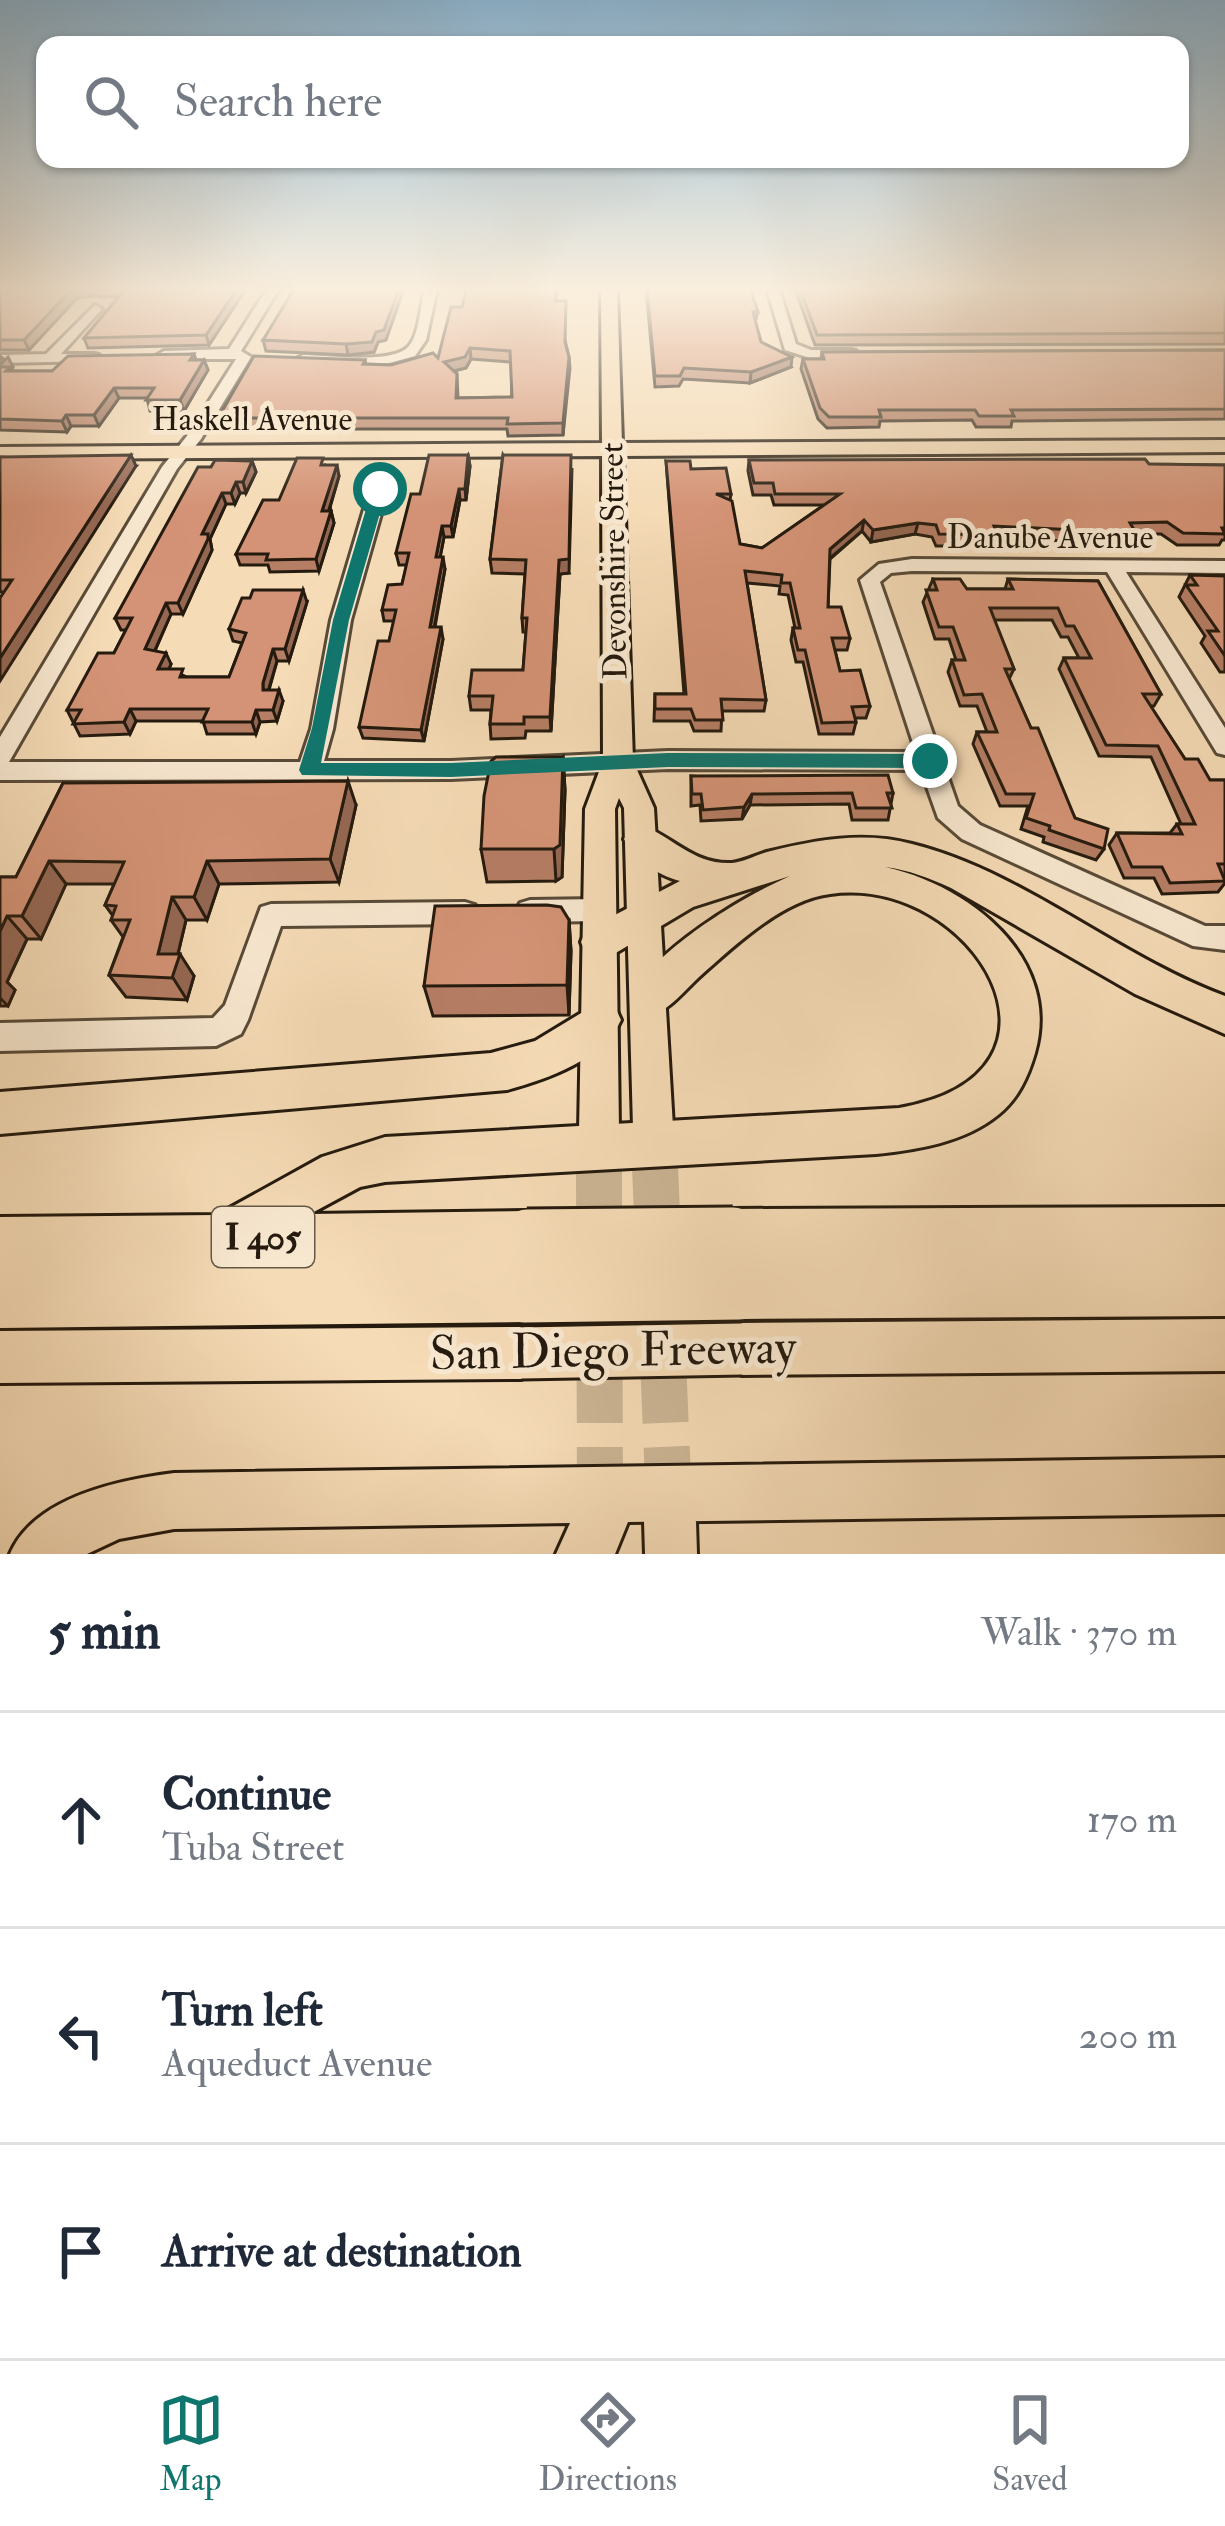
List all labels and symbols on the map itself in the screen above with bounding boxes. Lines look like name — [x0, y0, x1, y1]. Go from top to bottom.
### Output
street label: Haskell Avenue — [152, 399, 352, 440]
street label: Devonshire Street — [591, 442, 637, 680]
route start — [353, 462, 407, 516]
street label: Danube Avenue — [947, 517, 1154, 558]
route end — [903, 734, 957, 788]
road number: I 405 — [212, 1207, 314, 1267]
street label: San Diego Freeway — [429, 1318, 798, 1384]

